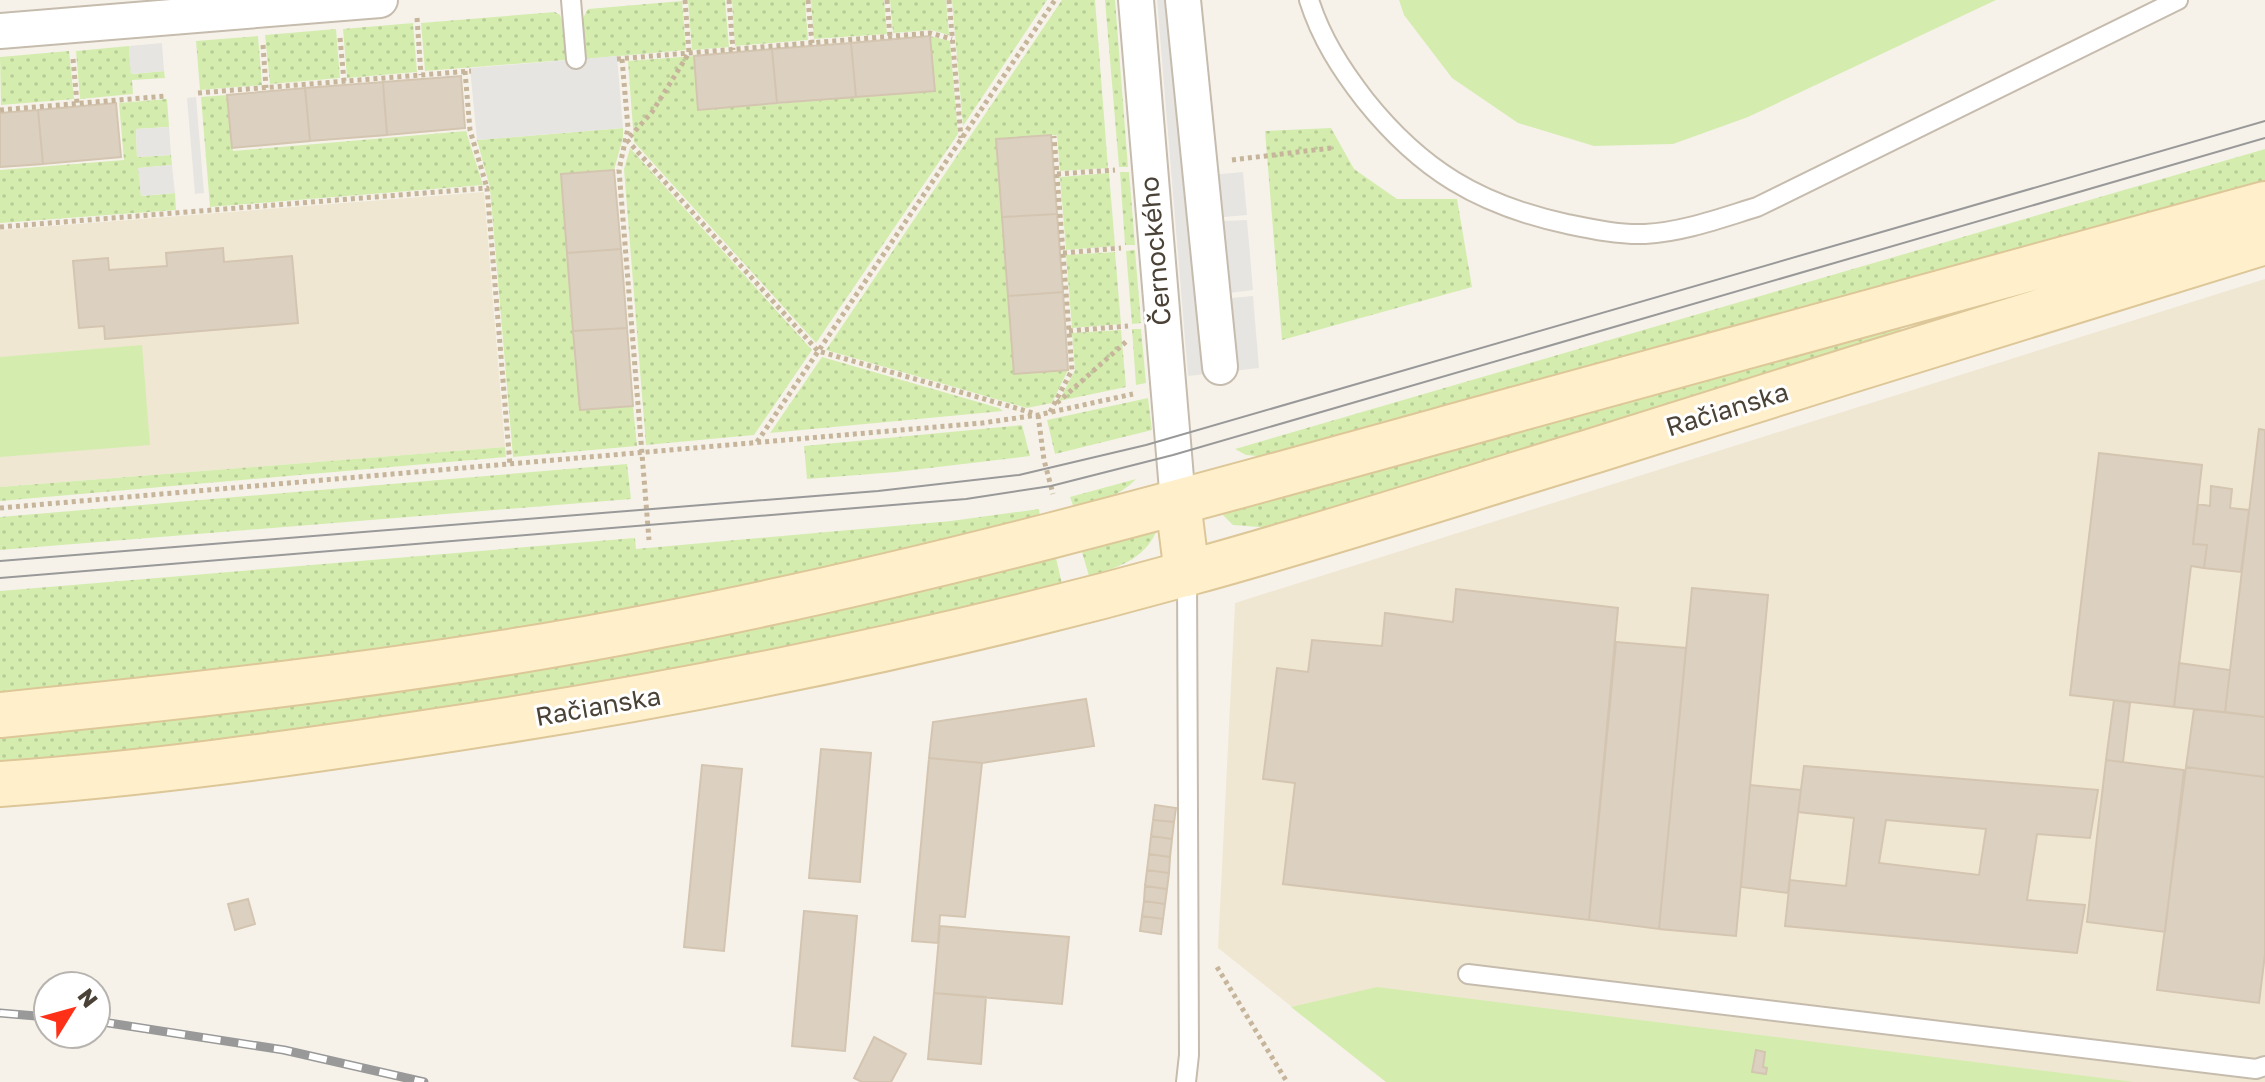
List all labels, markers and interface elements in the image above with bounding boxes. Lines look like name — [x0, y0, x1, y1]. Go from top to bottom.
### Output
street label: Černockého — [1133, 175, 1177, 327]
street label: Račianska — [1662, 376, 1792, 442]
street label: Račianska — [533, 680, 663, 732]
north arrow — [32, 970, 112, 1050]
text: N — [73, 983, 104, 1012]

